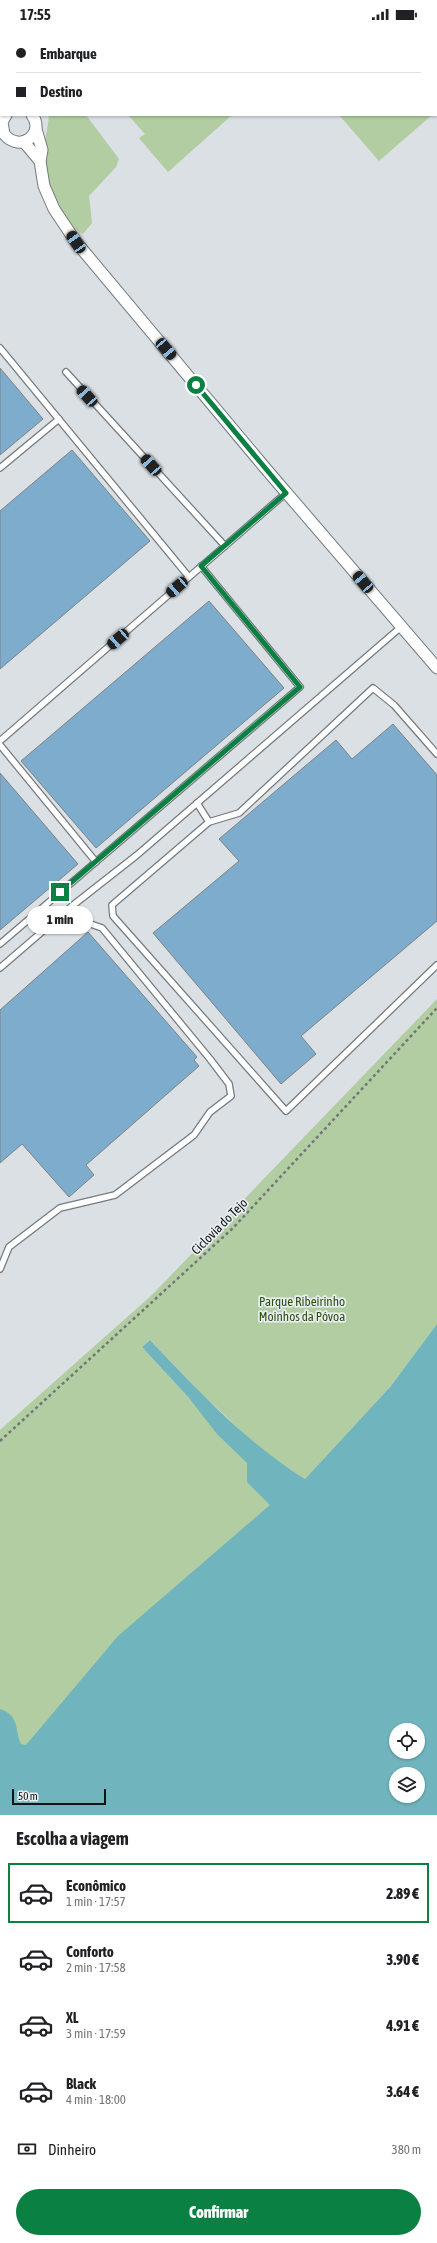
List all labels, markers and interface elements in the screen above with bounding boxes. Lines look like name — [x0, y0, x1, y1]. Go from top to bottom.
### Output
text: 17:55 — [20, 6, 51, 23]
text: Embarque — [40, 45, 97, 62]
text: Destino — [40, 83, 83, 100]
car — [64, 229, 88, 255]
car — [154, 336, 178, 362]
route start — [187, 376, 205, 394]
car — [75, 383, 99, 409]
car — [139, 452, 163, 478]
car — [351, 569, 375, 595]
car — [164, 575, 190, 599]
car — [105, 627, 131, 651]
route end — [51, 883, 69, 901]
callout: 1 min — [27, 906, 93, 934]
text: 1 min — [47, 912, 73, 927]
street label: Ciclovia do Tejo — [188, 1195, 251, 1258]
park label: Parque Ribeirinho Moinhos da Póvoa — [259, 1294, 345, 1324]
map controls — [389, 1723, 425, 1803]
button: locate — [389, 1723, 425, 1759]
button: layers — [389, 1767, 425, 1803]
scale bar — [12, 1787, 106, 1806]
text: 50 m — [18, 1790, 38, 1802]
text: Escolha a viagem — [16, 1828, 129, 1849]
icon: car — [18, 1875, 54, 1911]
text: Econômico — [66, 1877, 126, 1894]
text: 2.89 € — [386, 1885, 419, 1902]
text: 1 min · 17:57 — [66, 1894, 126, 1909]
icon: car — [18, 1941, 54, 1977]
text: Conforto — [66, 1943, 114, 1960]
text: 3.90 € — [386, 1951, 419, 1968]
text: 2 min · 17:58 — [66, 1960, 126, 1975]
icon: car — [18, 2007, 54, 2043]
text: XL — [66, 2009, 79, 2026]
text: 4.91 € — [386, 2017, 419, 2034]
text: 3 min · 17:59 — [66, 2026, 126, 2041]
icon: car — [18, 2073, 54, 2109]
text: Black — [66, 2075, 96, 2092]
text: 3.64 € — [386, 2083, 419, 2100]
text: 4 min · 18:00 — [66, 2092, 126, 2107]
icon: cash — [16, 2138, 38, 2160]
text: Dinheiro — [48, 2141, 96, 2158]
text: 380 m — [392, 2142, 421, 2157]
button: Confirmar — [16, 2189, 421, 2235]

